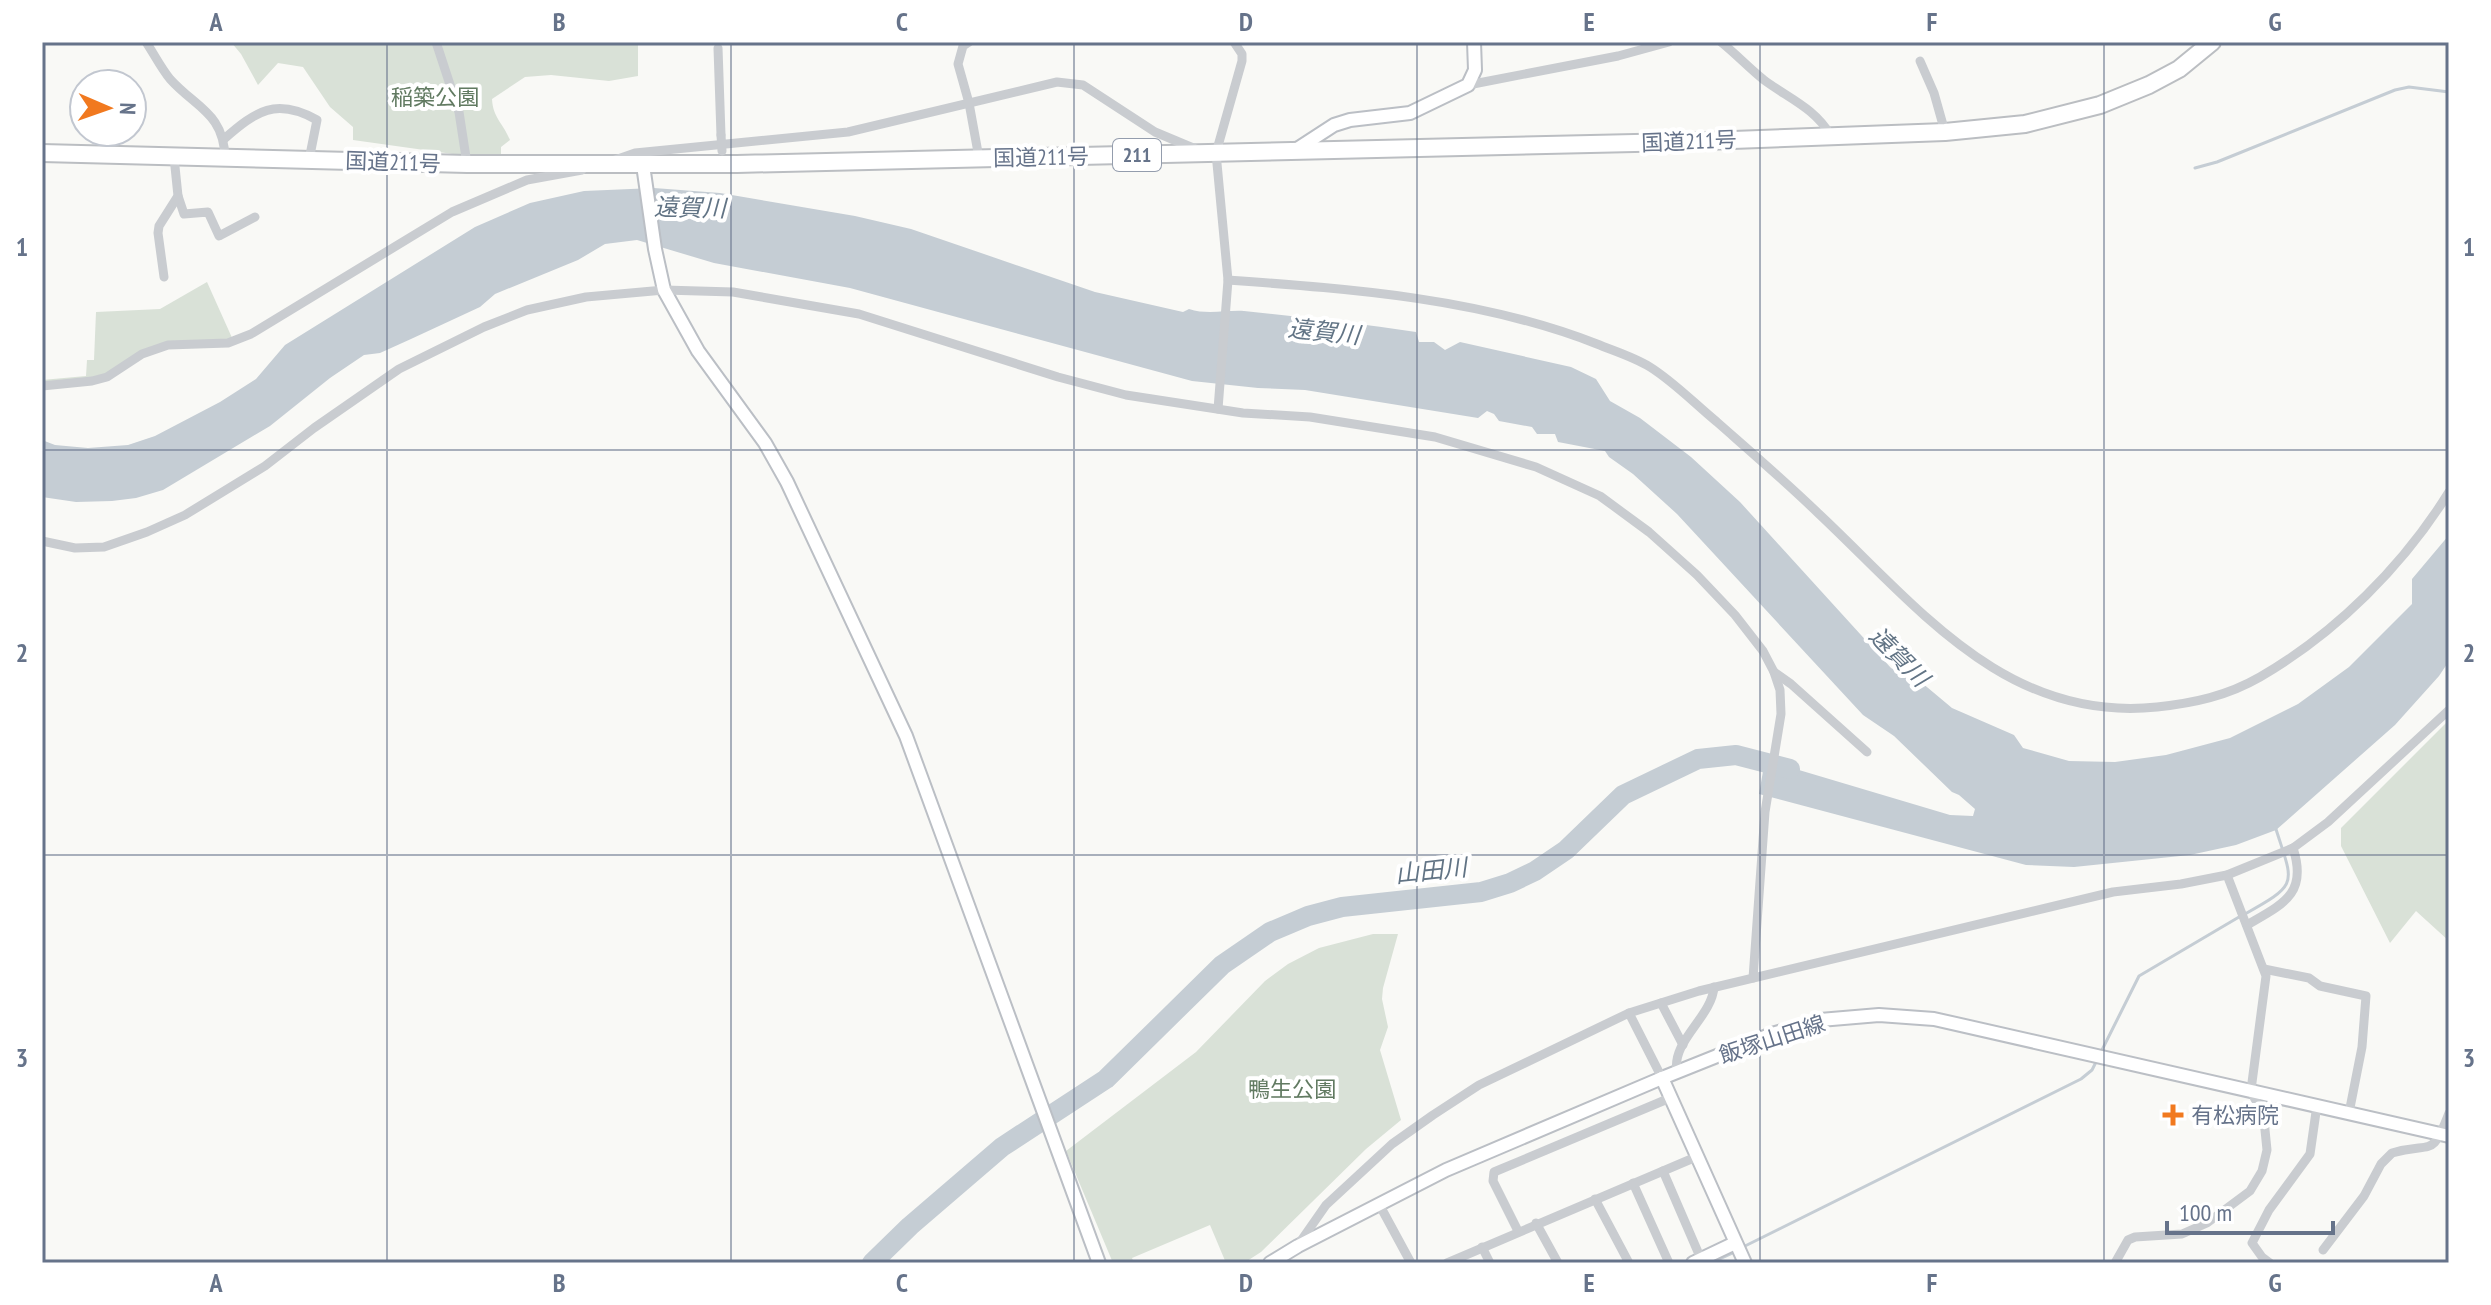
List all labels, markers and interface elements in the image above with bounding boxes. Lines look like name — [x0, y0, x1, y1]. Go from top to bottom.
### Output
text: A — [208, 5, 223, 38]
text: B — [553, 5, 566, 38]
text: C — [896, 5, 908, 38]
text: D — [1239, 5, 1253, 38]
text: E — [1583, 5, 1595, 38]
text: F — [1927, 5, 1938, 38]
text: G — [2268, 5, 2282, 38]
north arrow — [68, 68, 148, 148]
park label: 稲築公園 — [391, 83, 479, 111]
text: N — [114, 102, 142, 115]
street label: 国道211号 — [1641, 125, 1737, 157]
road number: 211 — [1113, 139, 1161, 171]
street label: 国道211号 — [993, 142, 1089, 172]
street label: 国道211号 — [345, 146, 441, 178]
water label: 遠賀川 — [654, 191, 729, 224]
text: 1 — [16, 230, 28, 263]
text: 1 — [2463, 230, 2475, 263]
water label: 遠賀川 — [1287, 312, 1364, 351]
water label: 遠賀川 — [1863, 620, 1938, 695]
text: 2 — [16, 636, 28, 669]
text: 2 — [2463, 636, 2475, 669]
water label: 山田川 — [1394, 851, 1471, 890]
street label: 飯塚山田線 — [1715, 1009, 1829, 1069]
text: 3 — [16, 1041, 28, 1074]
text: 3 — [2463, 1041, 2475, 1074]
park label: 鴨生公園 — [1248, 1075, 1336, 1103]
place label: 有松病院 — [2191, 1101, 2279, 1129]
marker: 有松病院 — [2162, 1104, 2184, 1126]
scale bar — [2167, 1185, 2333, 1235]
text: 100 m — [2179, 1197, 2232, 1228]
text: A — [208, 1266, 223, 1299]
text: B — [553, 1266, 566, 1299]
text: C — [896, 1266, 908, 1299]
text: D — [1239, 1266, 1253, 1299]
text: E — [1583, 1266, 1595, 1299]
text: F — [1927, 1266, 1938, 1299]
text: G — [2268, 1266, 2282, 1299]

